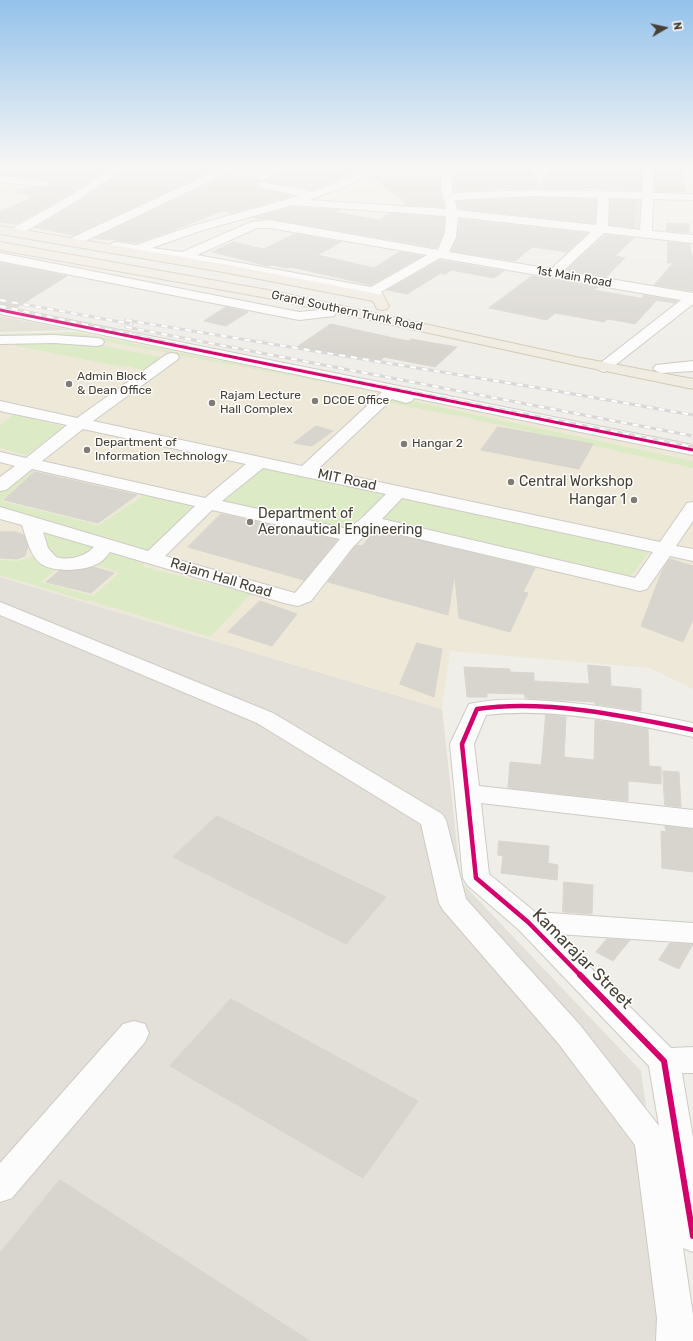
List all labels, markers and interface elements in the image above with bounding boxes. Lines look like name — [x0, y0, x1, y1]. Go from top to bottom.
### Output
north arrow — [645, 8, 685, 48]
text: N — [670, 21, 684, 31]
street label: 1st Main Road — [535, 263, 613, 291]
street label: Grand Southern Trunk Road — [270, 288, 424, 334]
place label: Admin Block & Dean Office — [77, 370, 152, 398]
marker: Admin Block & Dean Office — [64, 379, 74, 389]
place label: Rajam Lecture Hall Complex — [220, 389, 301, 417]
place label: DCOE Office — [323, 394, 389, 408]
marker: DCOE Office — [310, 396, 320, 406]
marker: Rajam Lecture Hall Complex — [207, 398, 217, 408]
place label: Department of Information Technology — [95, 436, 228, 464]
place label: Hangar 2 — [412, 437, 463, 451]
marker: Hangar 2 — [399, 439, 409, 449]
marker: Department of Information Technology — [82, 445, 92, 455]
street label: MIT Road — [316, 466, 378, 494]
place label: Central Workshop — [519, 474, 633, 490]
marker: Central Workshop — [506, 477, 516, 487]
place label: Hangar 1 — [569, 492, 626, 508]
marker: Hangar 1 — [629, 495, 639, 505]
place label: Department of Aeronautical Engineering — [258, 506, 423, 538]
marker: Department of Aeronautical Engineering — [245, 517, 255, 527]
street label: Rajam Hall Road — [168, 555, 274, 601]
street label: Kamarajar Street — [528, 905, 636, 1013]

